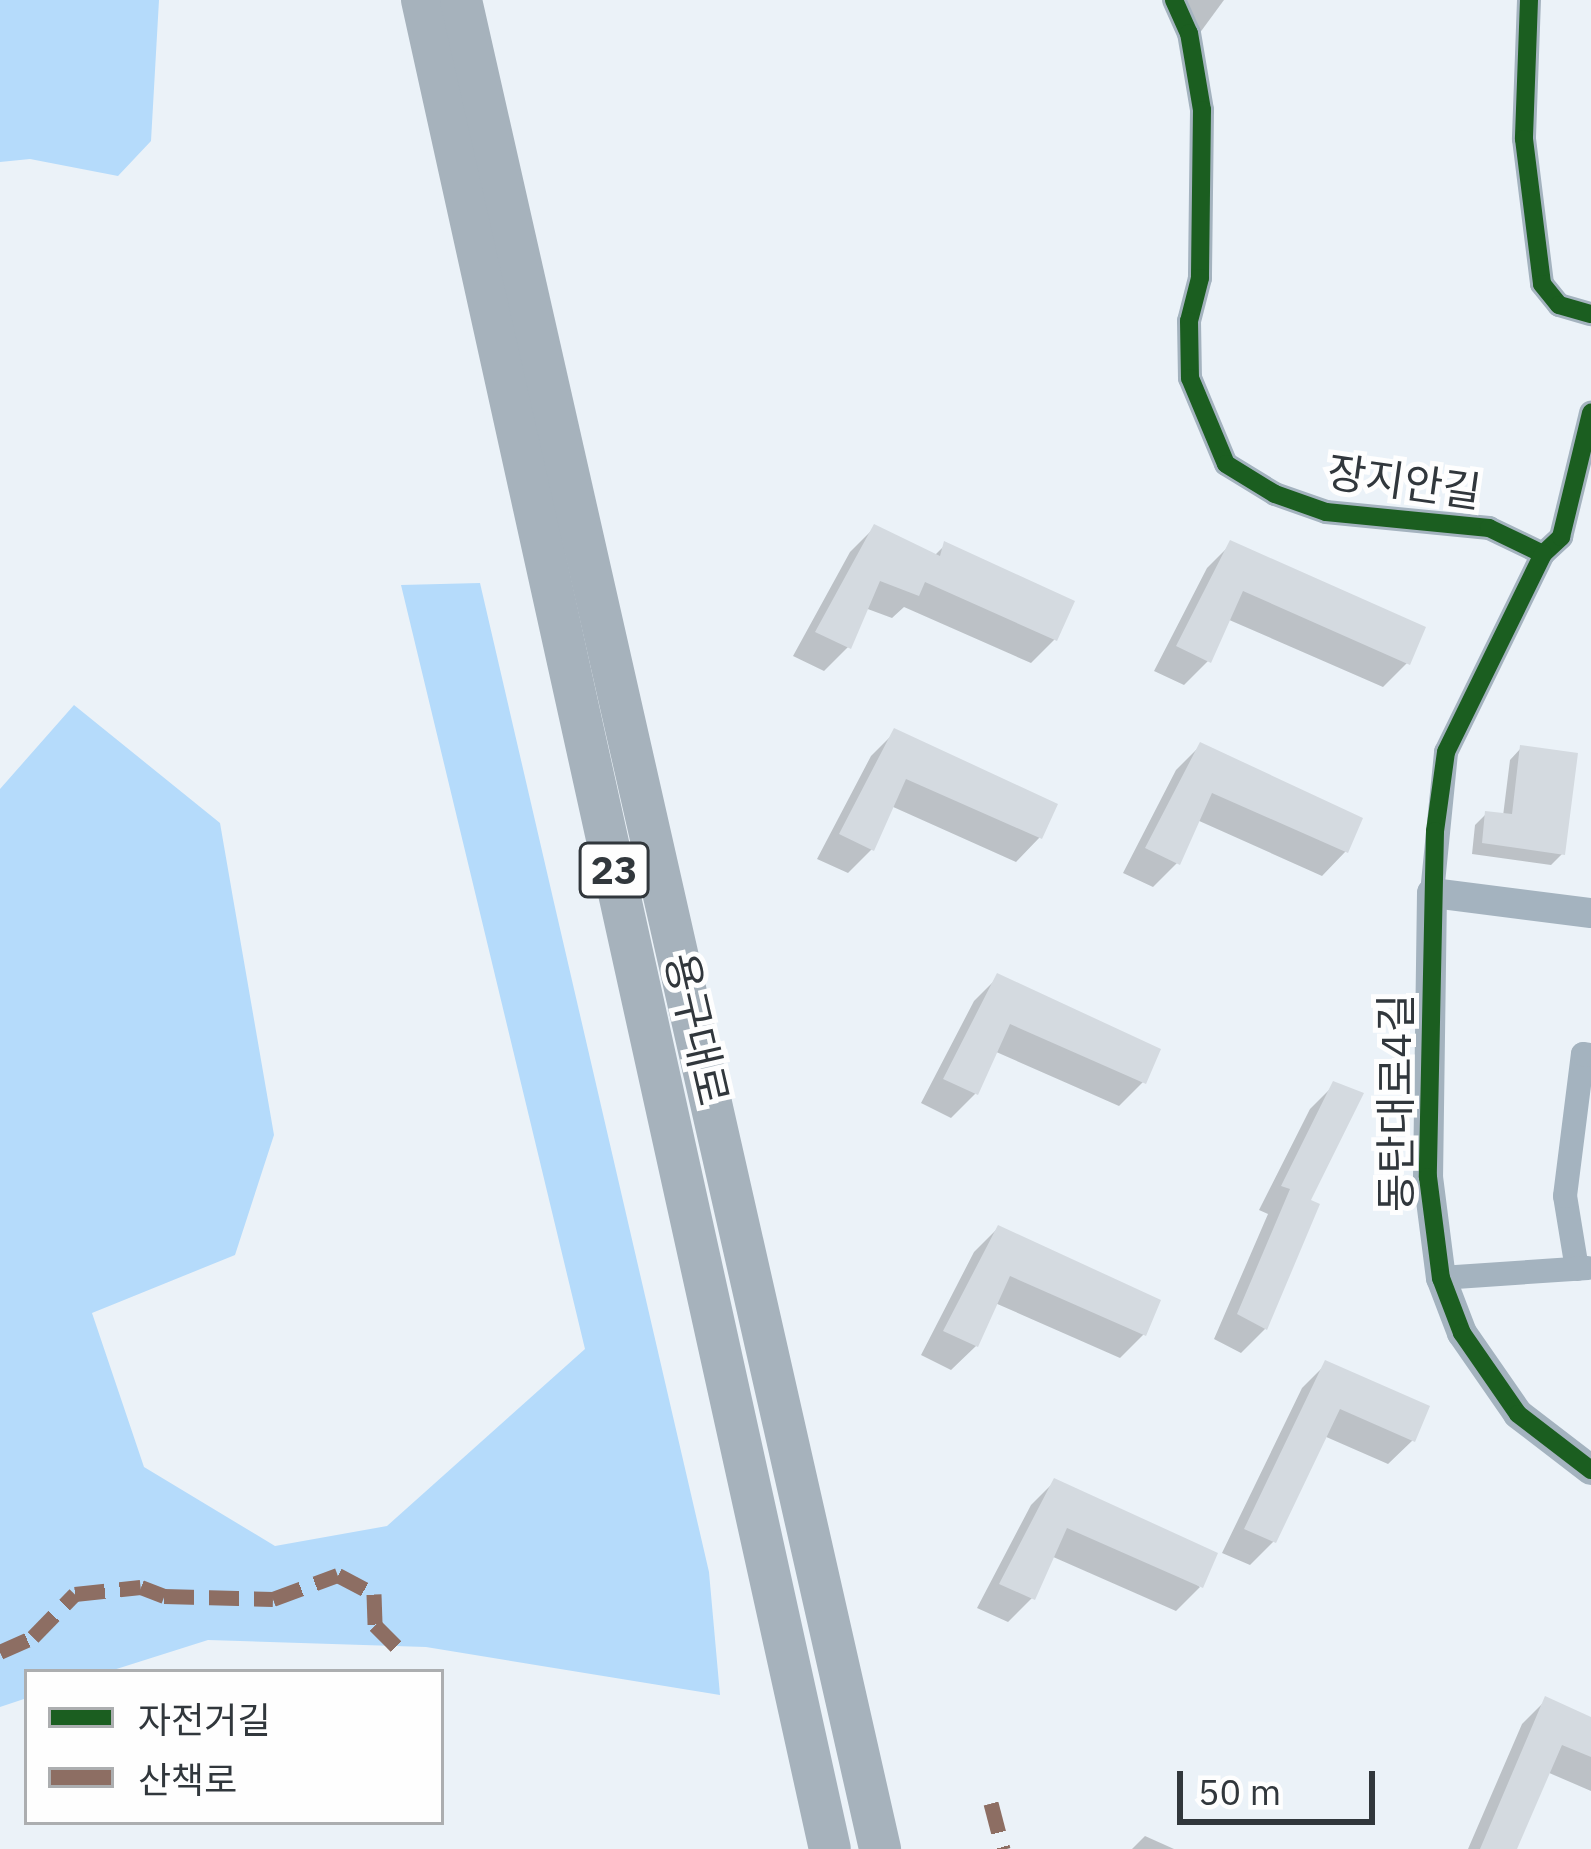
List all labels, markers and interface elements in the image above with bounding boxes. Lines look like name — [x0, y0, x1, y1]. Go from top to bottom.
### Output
street label: 장지안길 — [1324, 446, 1484, 518]
road number: 23 — [578, 837, 650, 903]
street label: 용구대로 — [655, 948, 739, 1110]
street label: 동탄대로4길 — [1371, 994, 1421, 1212]
legend — [24, 1669, 444, 1825]
text: 자전거길 — [138, 1696, 270, 1743]
scale bar — [1183, 1747, 1381, 1821]
text: 산책로 — [138, 1756, 237, 1803]
text: 50 m — [1198, 1768, 1281, 1815]

